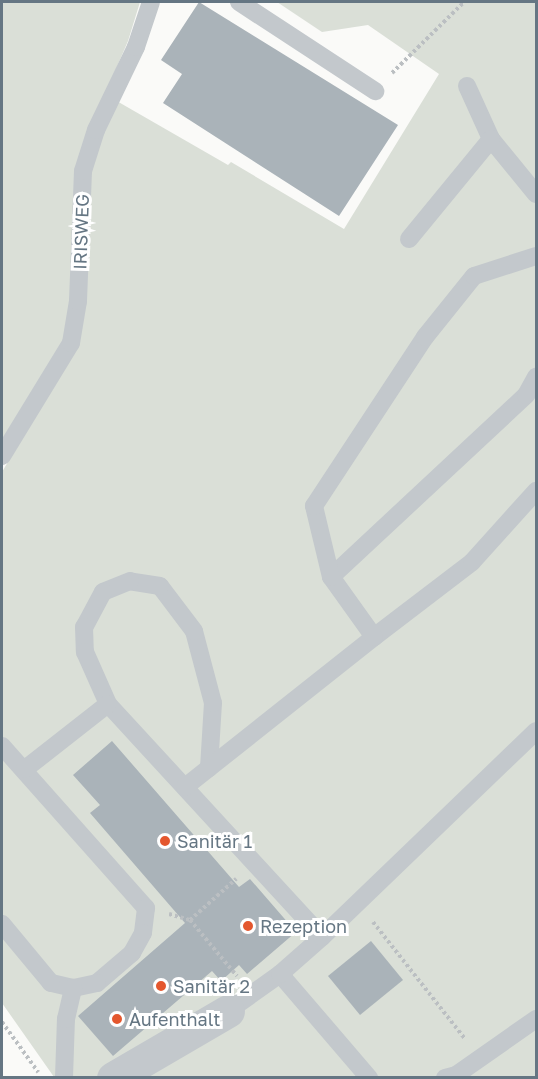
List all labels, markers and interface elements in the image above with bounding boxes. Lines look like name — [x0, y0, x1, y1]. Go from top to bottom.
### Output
street label: IRISWEG — [69, 194, 93, 270]
place label: Sanitär 1 — [177, 830, 252, 852]
marker: Sanitär 1 — [158, 834, 172, 848]
place label: Rezeption — [260, 915, 347, 937]
marker: Rezeption — [241, 919, 255, 933]
place label: Sanitär 2 — [173, 975, 250, 997]
marker: Sanitär 2 — [154, 979, 168, 993]
place label: Aufenthalt — [129, 1008, 220, 1030]
marker: Aufenthalt — [110, 1012, 124, 1026]

